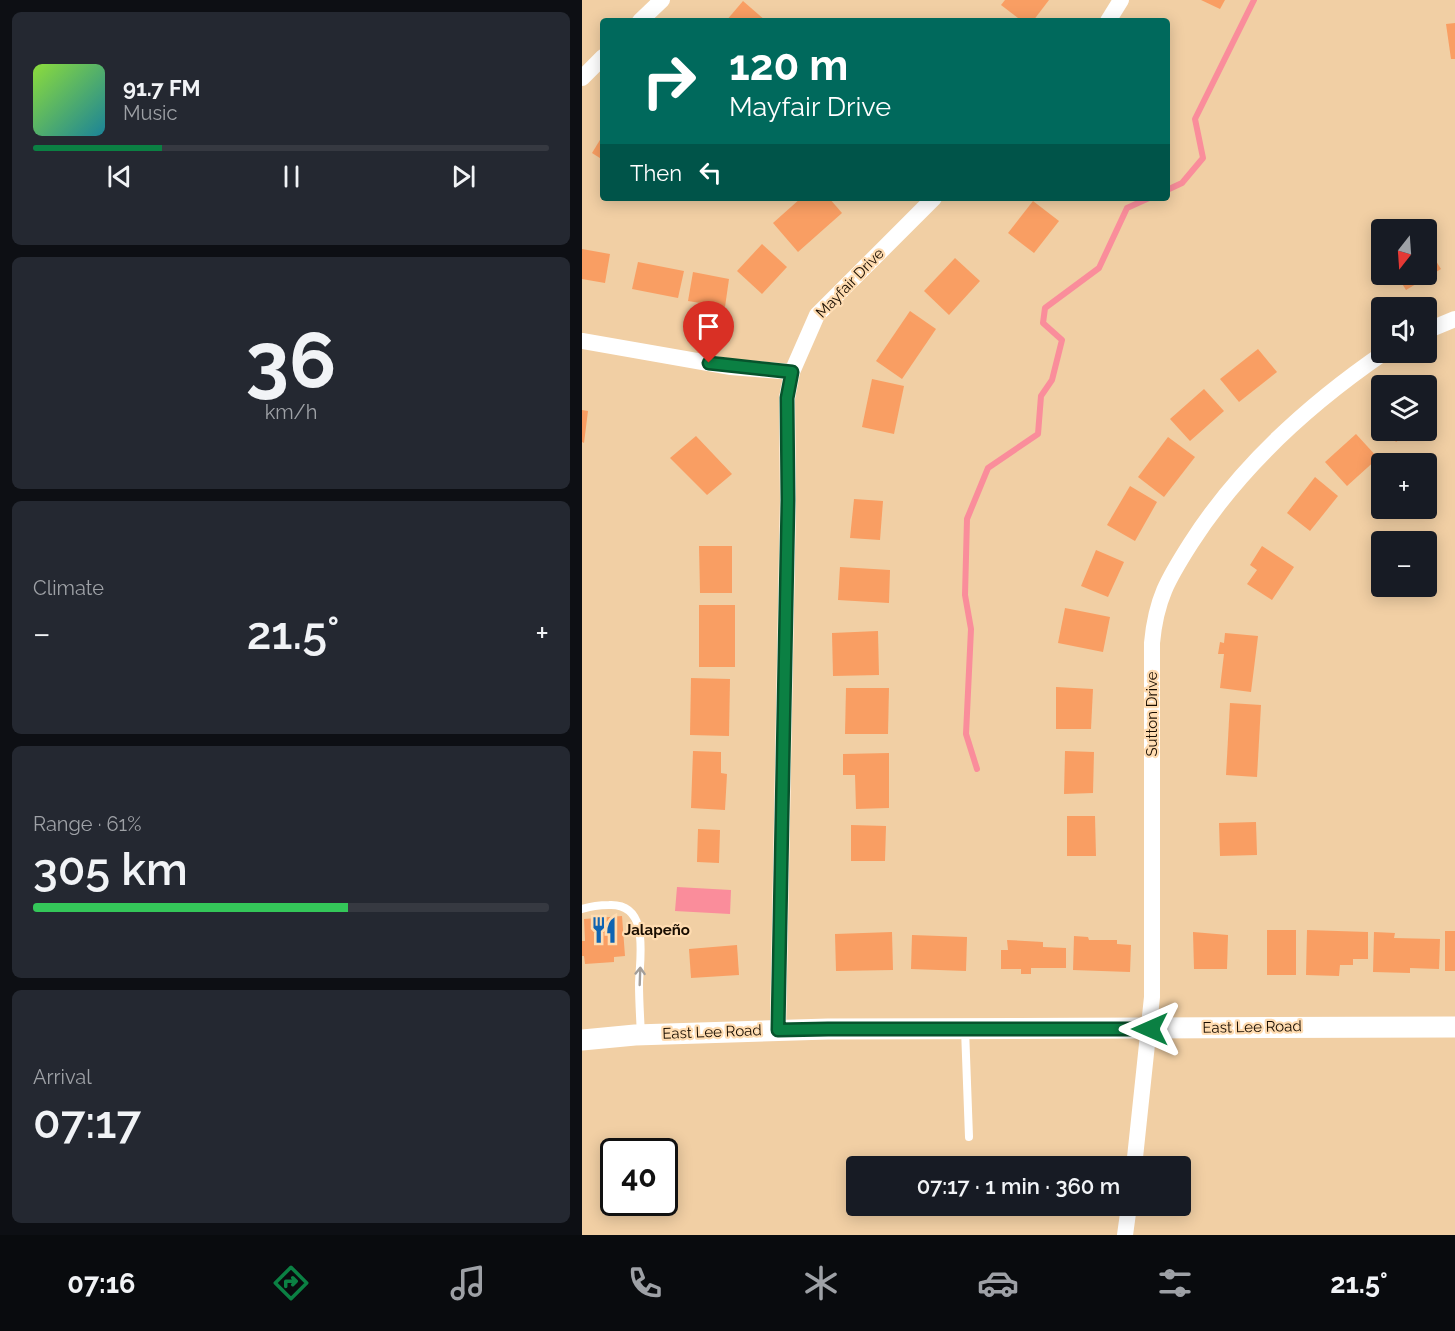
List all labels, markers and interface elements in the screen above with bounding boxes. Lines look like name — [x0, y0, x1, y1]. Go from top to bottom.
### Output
text: 120 m — [729, 41, 848, 90]
icon: right — [630, 42, 708, 120]
text: 91.7 FM — [123, 75, 201, 101]
text: Mayfair Drive — [729, 91, 891, 122]
text: Music — [123, 101, 177, 125]
icon: left — [694, 156, 727, 189]
icon: previous — [103, 160, 136, 193]
icon: pause — [275, 160, 308, 193]
icon: next — [447, 160, 480, 193]
text: Then — [630, 160, 682, 186]
north arrow — [1371, 219, 1437, 285]
map controls — [1371, 219, 1437, 597]
street label: Mayfair Drive — [812, 244, 888, 322]
button: sound — [1371, 297, 1437, 363]
pin — [683, 301, 734, 363]
icon: arrive — [692, 310, 725, 343]
text: 36 — [246, 315, 336, 406]
button: layers — [1371, 375, 1437, 441]
text: km/h — [265, 400, 317, 424]
button: + — [1371, 453, 1437, 519]
button: − — [1371, 531, 1437, 597]
text: Climate — [33, 576, 104, 600]
text: 21.5° — [247, 607, 339, 660]
text: − — [33, 614, 51, 653]
text: + — [535, 614, 549, 653]
street label: Sutton Drive — [1143, 671, 1161, 757]
text: Range · 61% — [33, 812, 141, 836]
text: 305 km — [33, 843, 188, 896]
restaurant icon: Jalapeño — [589, 915, 619, 945]
place label: Jalapeño — [624, 921, 690, 939]
one-way arrow — [634, 967, 645, 987]
position arrow — [1118, 997, 1182, 1061]
street label: East Lee Road — [1202, 1017, 1302, 1037]
street label: East Lee Road — [662, 1021, 762, 1043]
text: Arrival — [33, 1065, 92, 1089]
text: 07:17 — [33, 1096, 141, 1149]
speed limit sign: 40 — [600, 1138, 678, 1216]
text: 07:17 · 1 min · 360 m — [917, 1173, 1120, 1199]
icon: directions — [270, 1262, 312, 1304]
icon: music — [447, 1262, 489, 1304]
icon: phone — [624, 1262, 666, 1304]
icon: climate — [800, 1262, 842, 1304]
icon: car — [977, 1262, 1019, 1304]
icon: filters — [1154, 1262, 1196, 1304]
text: 07:16 — [67, 1268, 135, 1299]
text: 21.5° — [1330, 1268, 1388, 1299]

